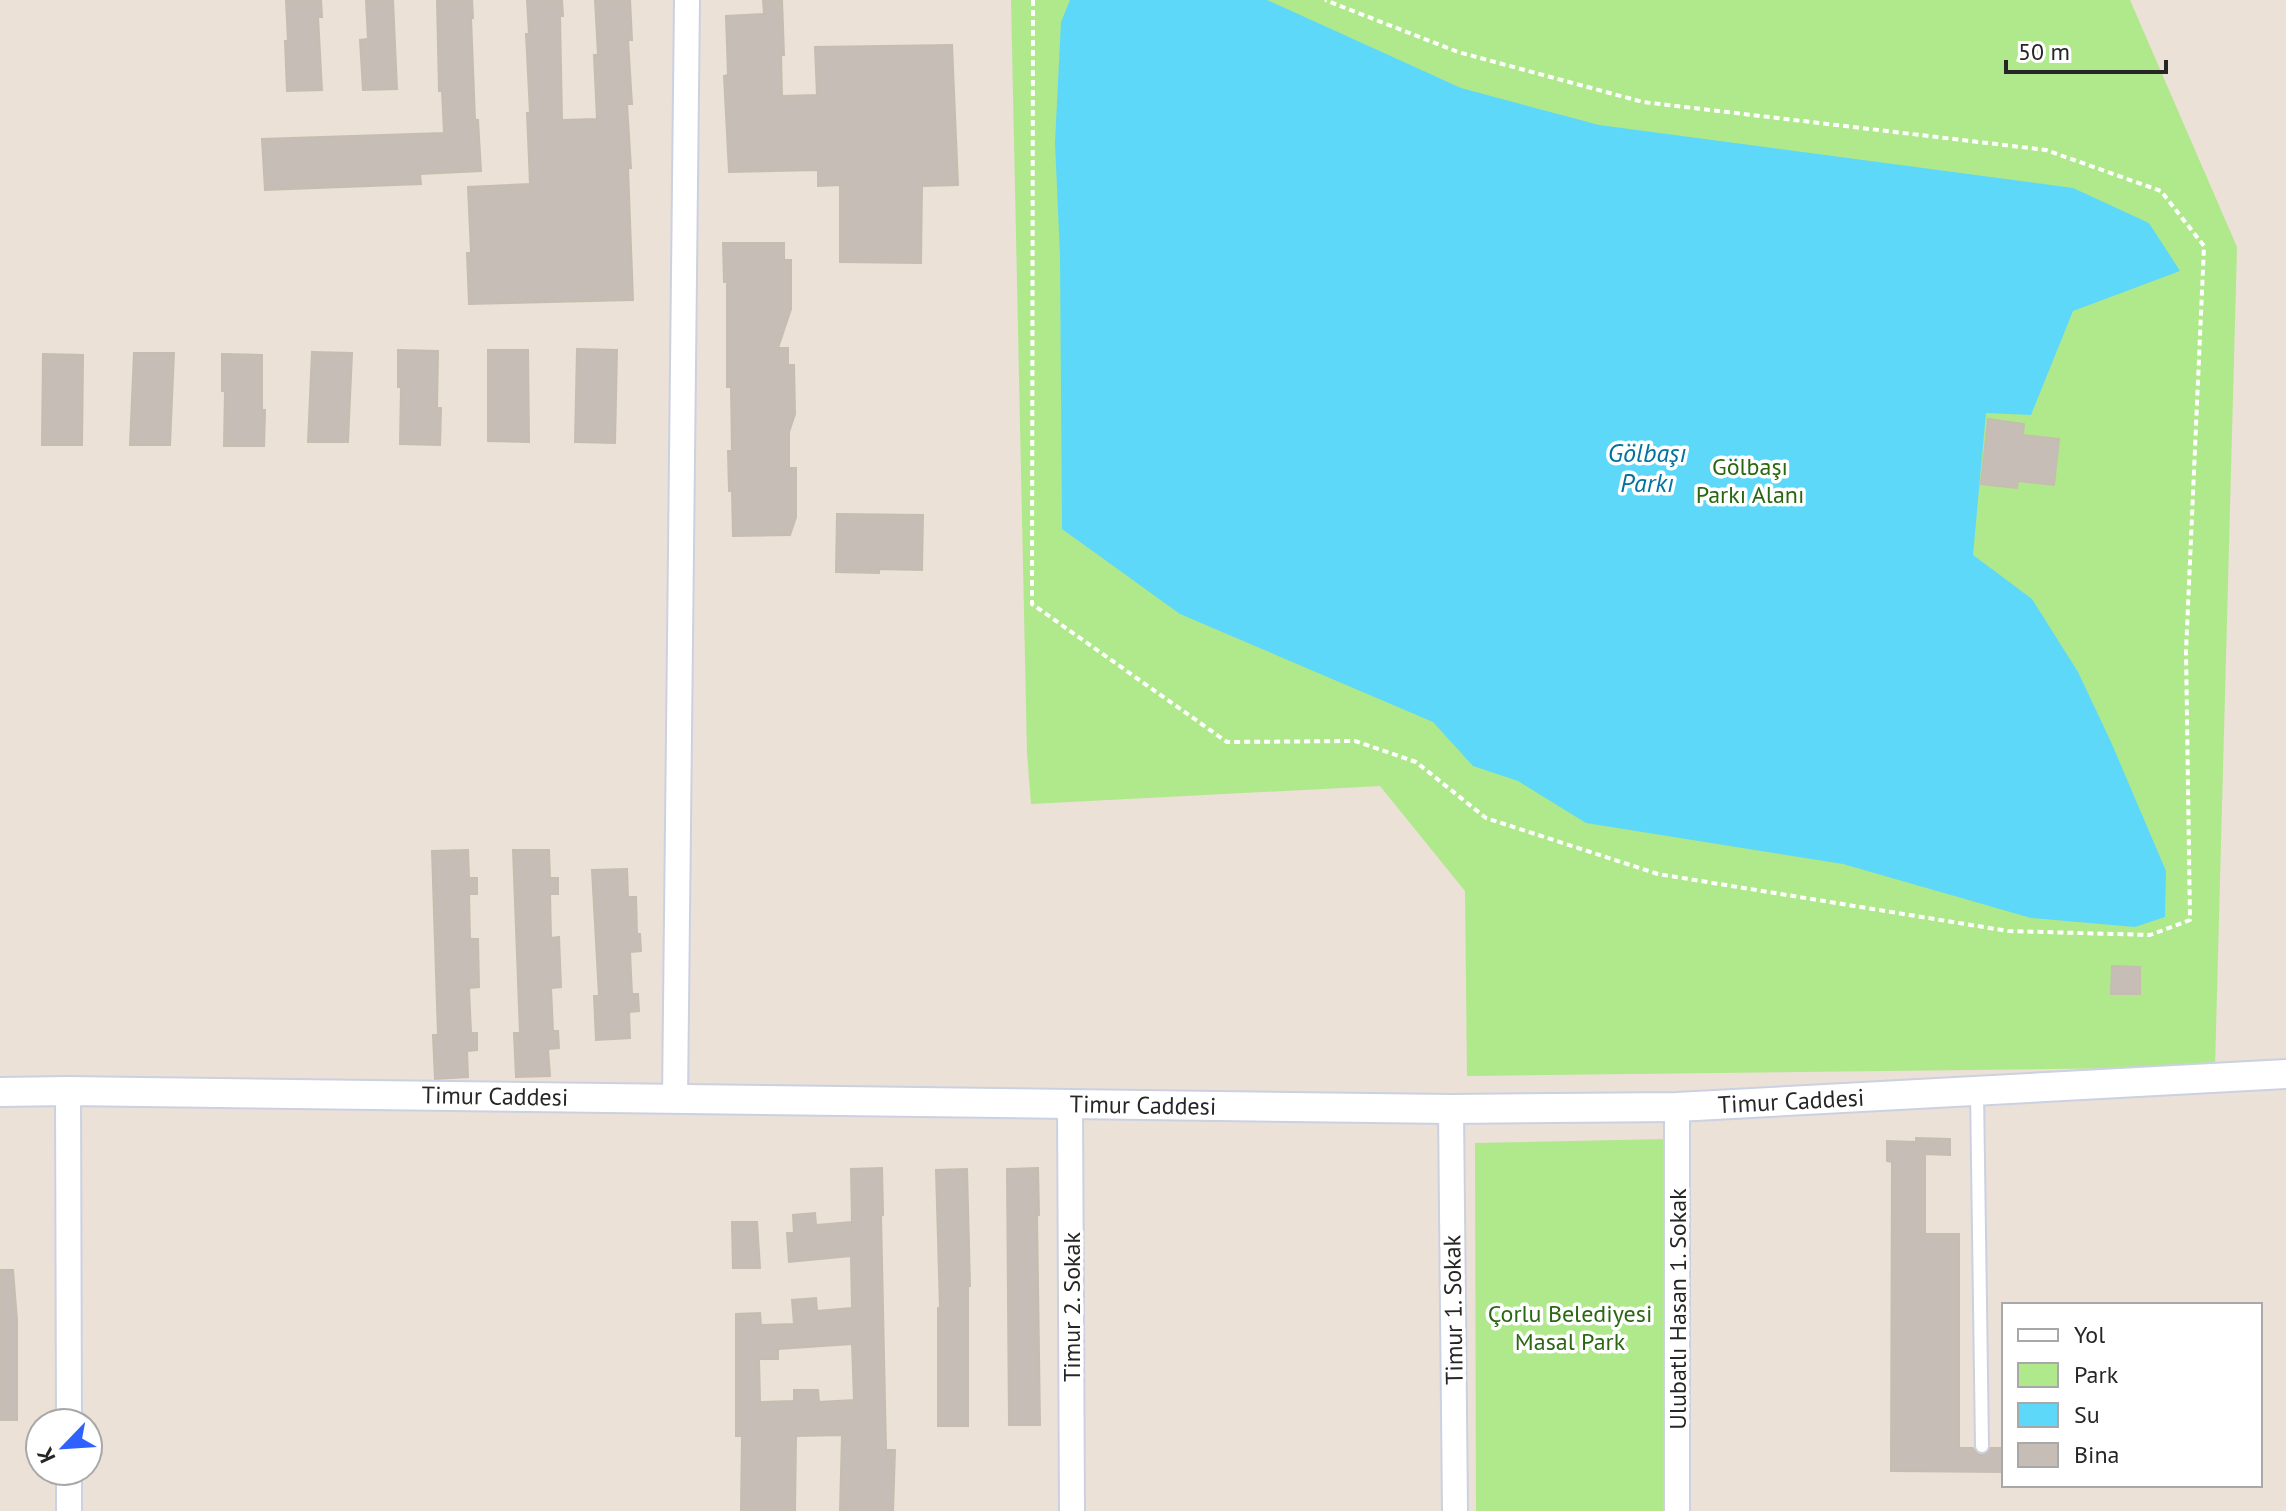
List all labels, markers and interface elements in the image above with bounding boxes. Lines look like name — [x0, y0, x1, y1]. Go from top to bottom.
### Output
scale bar — [2006, 24, 2166, 74]
text: 50 m — [2018, 36, 2070, 67]
water label: Gölbaşı Parkı — [1608, 436, 1686, 499]
park label: Gölbaşı Parkı Alanı — [1696, 451, 1804, 510]
street label: Timur Caddesi — [421, 1079, 569, 1113]
street label: Timur Caddesi — [1717, 1082, 1865, 1120]
street label: Timur Caddesi — [1069, 1088, 1217, 1122]
street label: Ulubatlı Hasan 1. Sokak — [1662, 1188, 1693, 1430]
street label: Timur 2. Sokak — [1056, 1231, 1087, 1382]
street label: Timur 1. Sokak — [1436, 1234, 1470, 1385]
park label: Çorlu Belediyesi Masal Park — [1488, 1298, 1652, 1357]
legend — [2002, 1303, 2262, 1487]
text: Yol — [2074, 1319, 2105, 1350]
text: Park — [2074, 1359, 2119, 1390]
text: Su — [2074, 1399, 2100, 1430]
north arrow — [24, 1407, 104, 1487]
text: Bina — [2074, 1439, 2119, 1470]
text: K — [30, 1443, 61, 1468]

